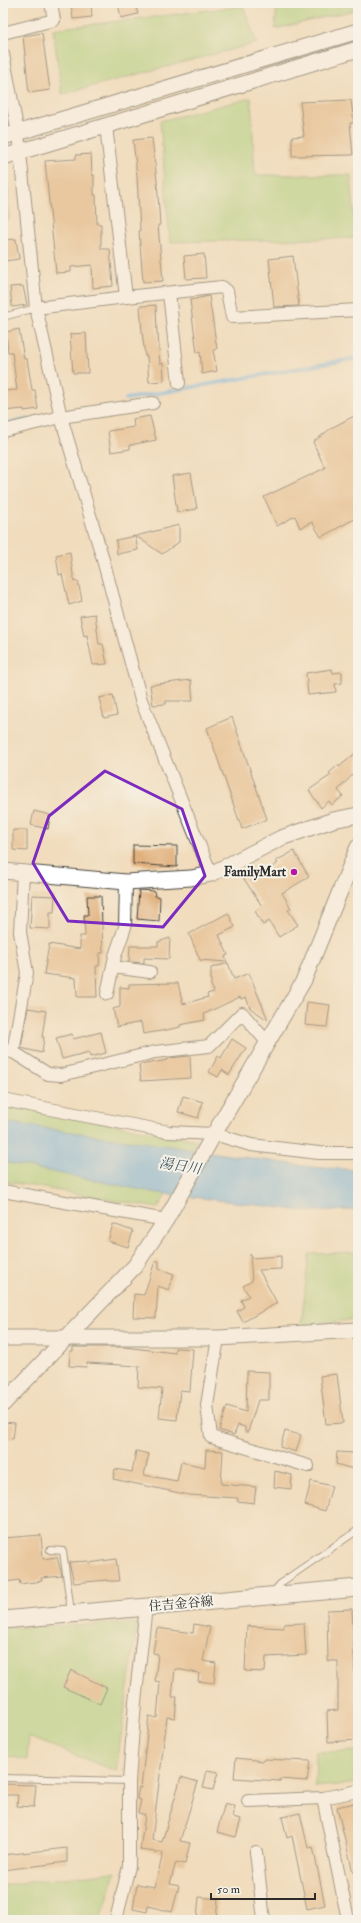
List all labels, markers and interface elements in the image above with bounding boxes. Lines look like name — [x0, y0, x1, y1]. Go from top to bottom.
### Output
place label: FamilyMart — [224, 864, 287, 881]
marker: FamilyMart — [289, 867, 299, 877]
water label: 湯日川 — [158, 1154, 204, 1178]
street label: 住吉金谷線 — [148, 1593, 214, 1615]
scale bar — [211, 1875, 315, 1901]
text: 50 m — [217, 1882, 241, 1897]

